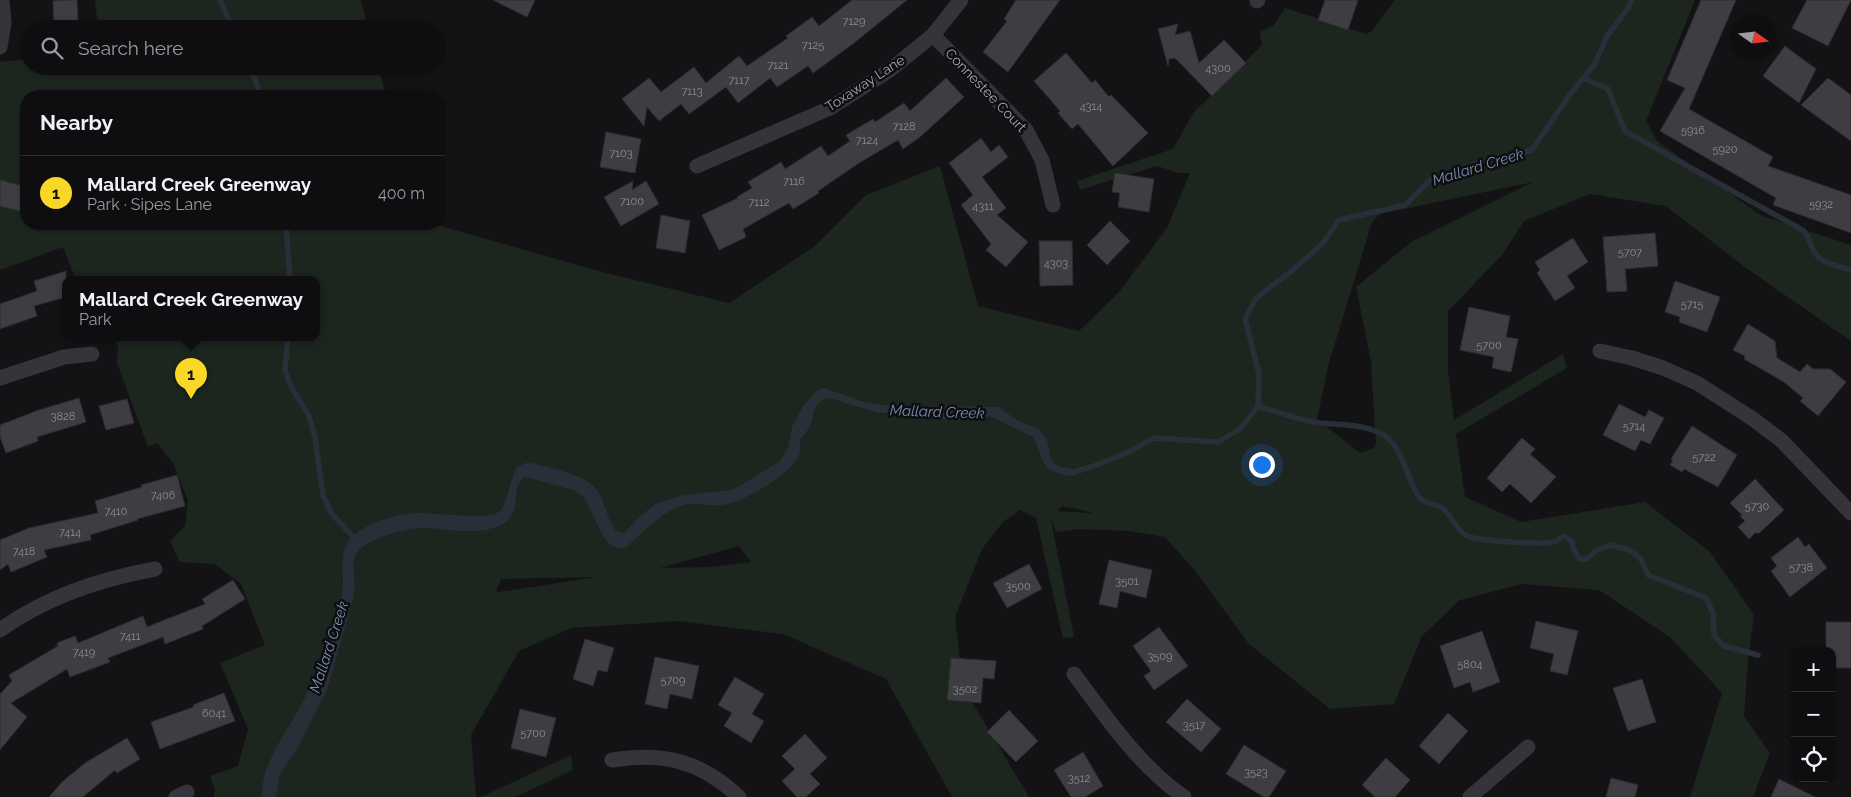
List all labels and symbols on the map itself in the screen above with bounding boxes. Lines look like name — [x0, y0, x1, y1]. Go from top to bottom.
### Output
house number: 7129 — [843, 15, 865, 28]
north arrow — [1731, 15, 1776, 60]
house number: 7125 — [802, 39, 824, 52]
street label: Connestee Court — [942, 45, 1030, 135]
street label: Toxaway Lane — [823, 52, 907, 114]
house number: 7121 — [767, 59, 789, 72]
house number: 4300 — [1205, 62, 1231, 75]
house number: 7117 — [728, 74, 750, 87]
house number: 7113 — [681, 85, 703, 98]
house number: 4314 — [1080, 100, 1102, 113]
house number: 7128 — [893, 120, 915, 133]
house number: 5916 — [1681, 124, 1705, 137]
house number: 7124 — [856, 134, 878, 147]
house number: 5920 — [1713, 143, 1738, 156]
water label: Mallard Creek — [1430, 145, 1526, 189]
house number: 7103 — [609, 147, 633, 160]
house number: 7116 — [783, 175, 805, 188]
house number: 7100 — [620, 195, 644, 208]
house number: 7112 — [748, 196, 770, 209]
house number: 5932 — [1809, 198, 1833, 211]
house number: 4311 — [972, 200, 994, 213]
house number: 5707 — [1618, 246, 1642, 259]
house number: 4303 — [1044, 257, 1068, 270]
house number: 5715 — [1681, 298, 1703, 311]
house number: 5700 — [1476, 339, 1502, 352]
pin: 1 — [175, 358, 207, 399]
water label: Mallard Creek — [889, 401, 985, 423]
house number: 3828 — [51, 410, 75, 423]
house number: 5714 — [1623, 420, 1645, 433]
house number: 5722 — [1692, 451, 1716, 464]
your location — [1249, 452, 1275, 478]
house number: 7406 — [151, 489, 176, 502]
house number: 5730 — [1745, 500, 1769, 513]
house number: 7410 — [105, 505, 128, 518]
house number: 7414 — [59, 526, 81, 539]
house number: 7418 — [13, 545, 35, 558]
house number: 5738 — [1789, 561, 1813, 574]
house number: 3501 — [1115, 575, 1139, 588]
house number: 3500 — [1005, 580, 1031, 593]
water label: Mallard Creek — [306, 599, 352, 695]
house number: 7411 — [120, 630, 141, 643]
house number: 7419 — [73, 646, 95, 659]
house number: 3509 — [1147, 650, 1173, 663]
house number: 5804 — [1457, 658, 1483, 671]
house number: 5709 — [661, 674, 685, 687]
house number: 3502 — [953, 683, 977, 696]
house number: 6041 — [202, 707, 226, 720]
house number: 3517 — [1183, 719, 1205, 732]
house number: 5700 — [520, 727, 546, 740]
house number: 3523 — [1244, 766, 1268, 779]
house number: 3512 — [1068, 772, 1090, 785]

